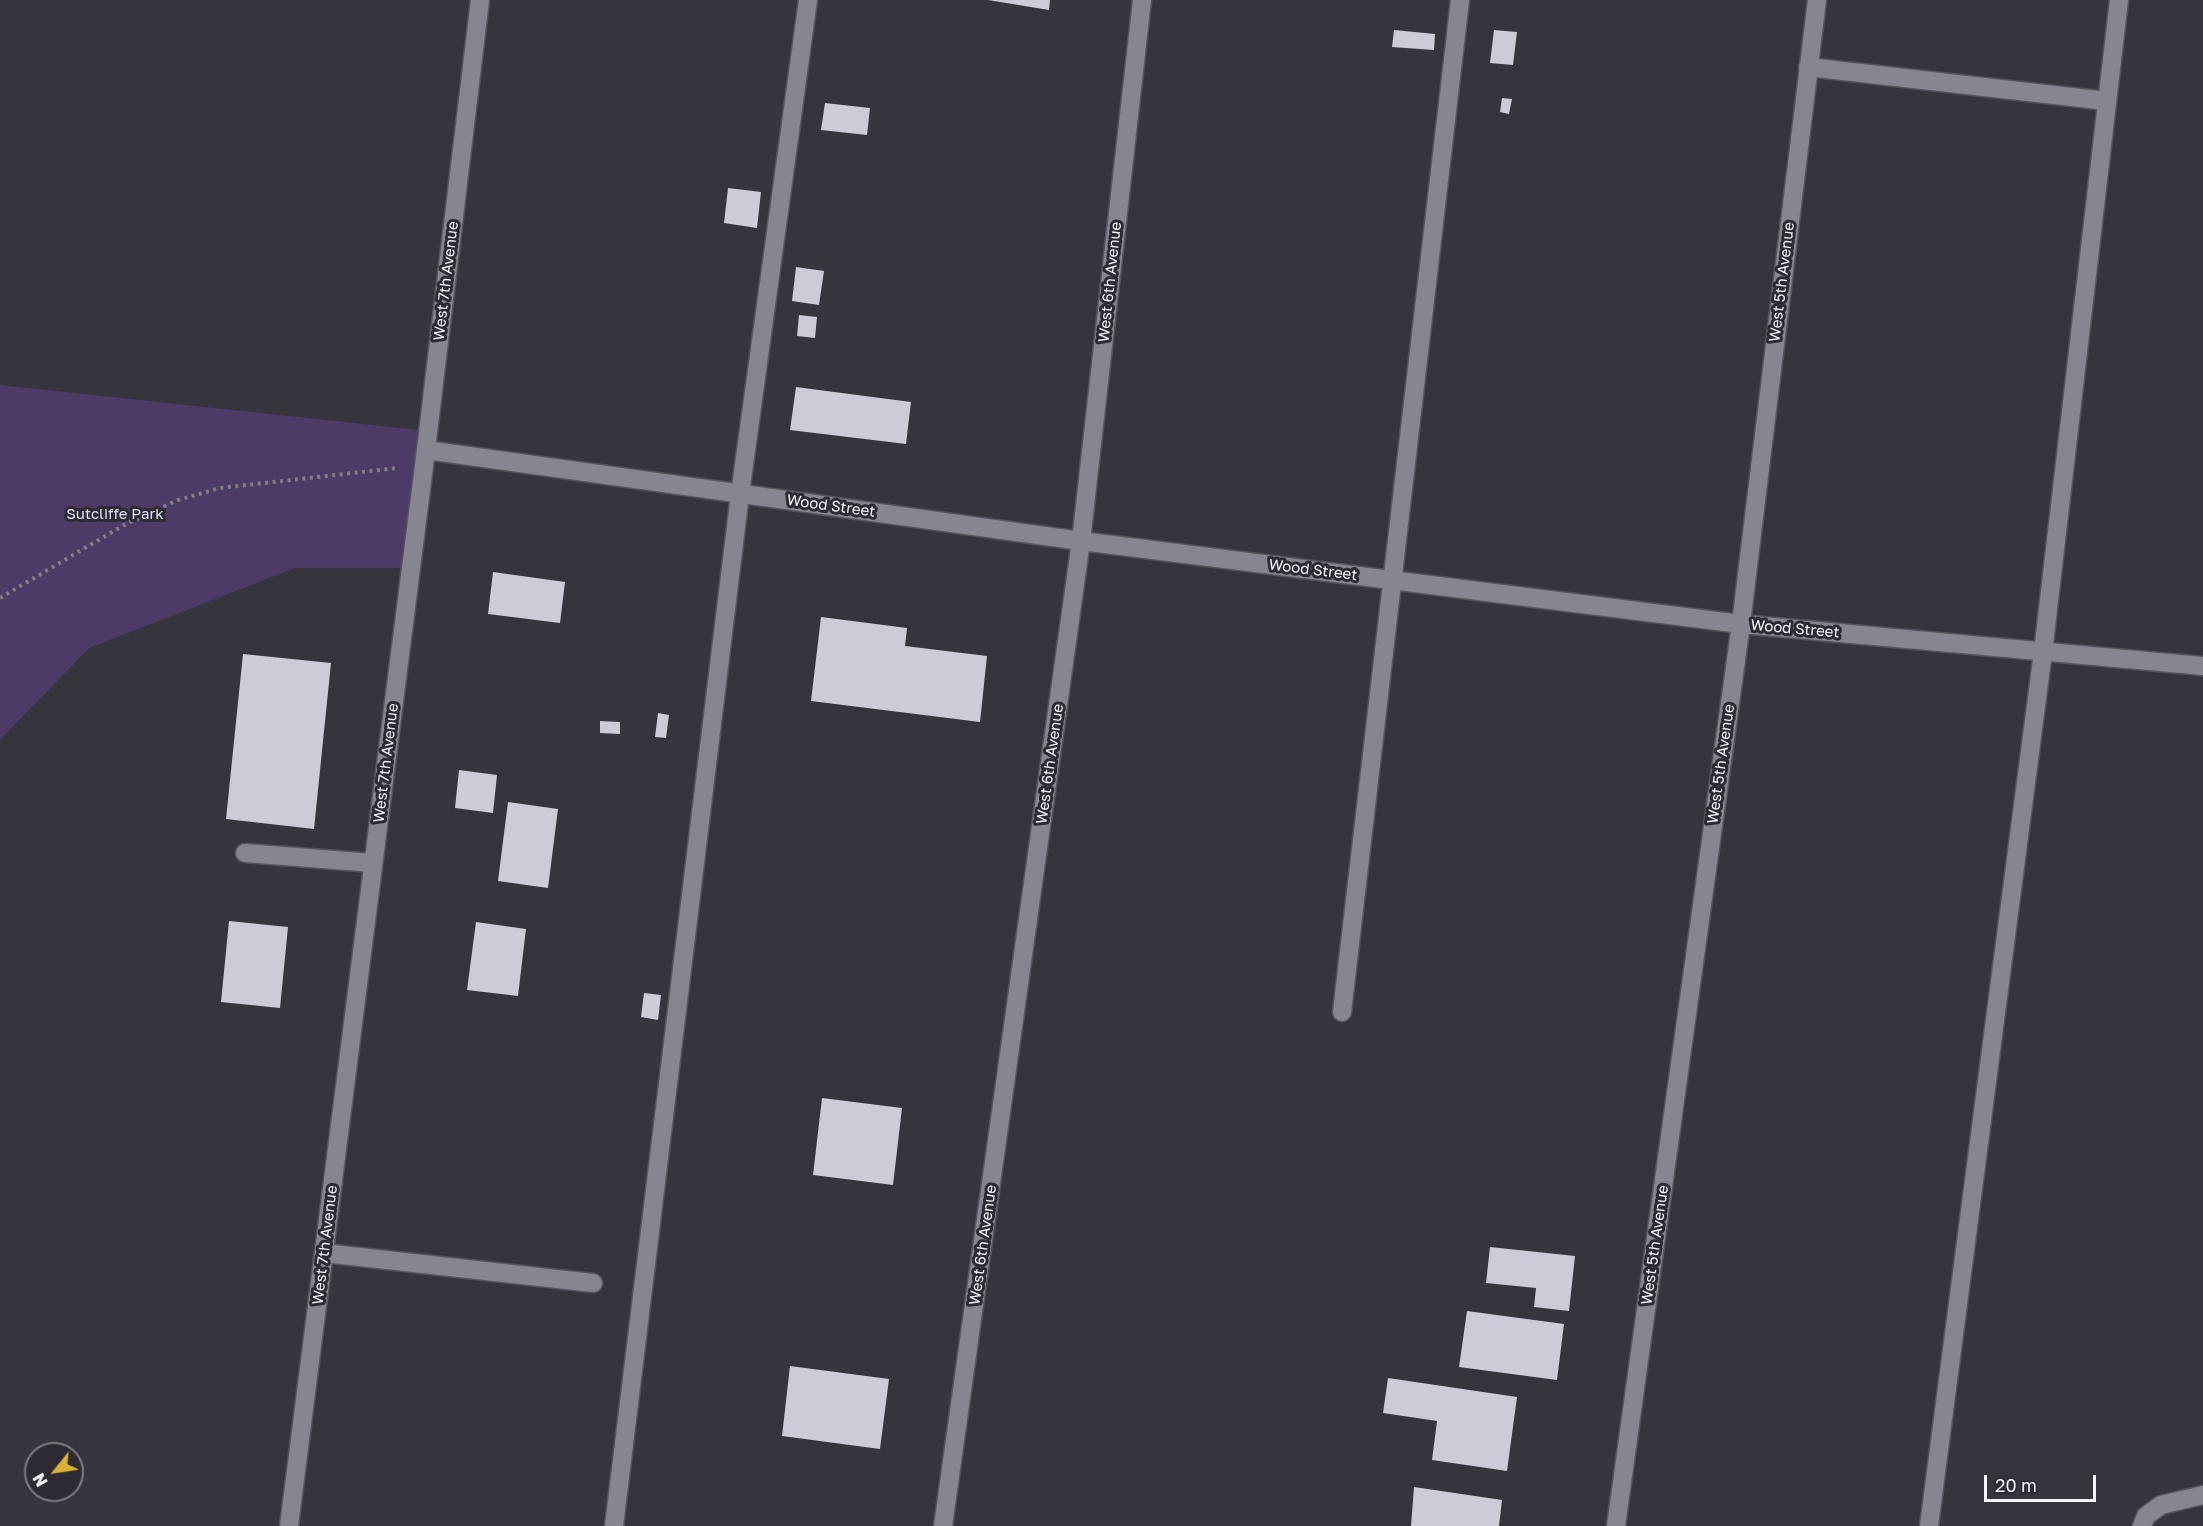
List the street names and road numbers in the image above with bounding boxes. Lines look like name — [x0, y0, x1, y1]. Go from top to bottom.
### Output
street label: West 7th Avenue — [430, 220, 462, 342]
street label: West 6th Avenue — [1095, 221, 1125, 343]
street label: West 5th Avenue — [1766, 221, 1798, 343]
street label: Wood Street — [786, 491, 876, 521]
street label: Wood Street — [1268, 556, 1358, 584]
street label: Wood Street — [1750, 616, 1840, 642]
street label: West 7th Avenue — [370, 702, 402, 824]
street label: West 6th Avenue — [1033, 703, 1067, 825]
street label: West 5th Avenue — [1704, 703, 1738, 825]
street label: West 7th Avenue — [309, 1184, 341, 1306]
street label: West 6th Avenue — [966, 1184, 1000, 1306]
street label: West 5th Avenue — [1638, 1184, 1672, 1306]

